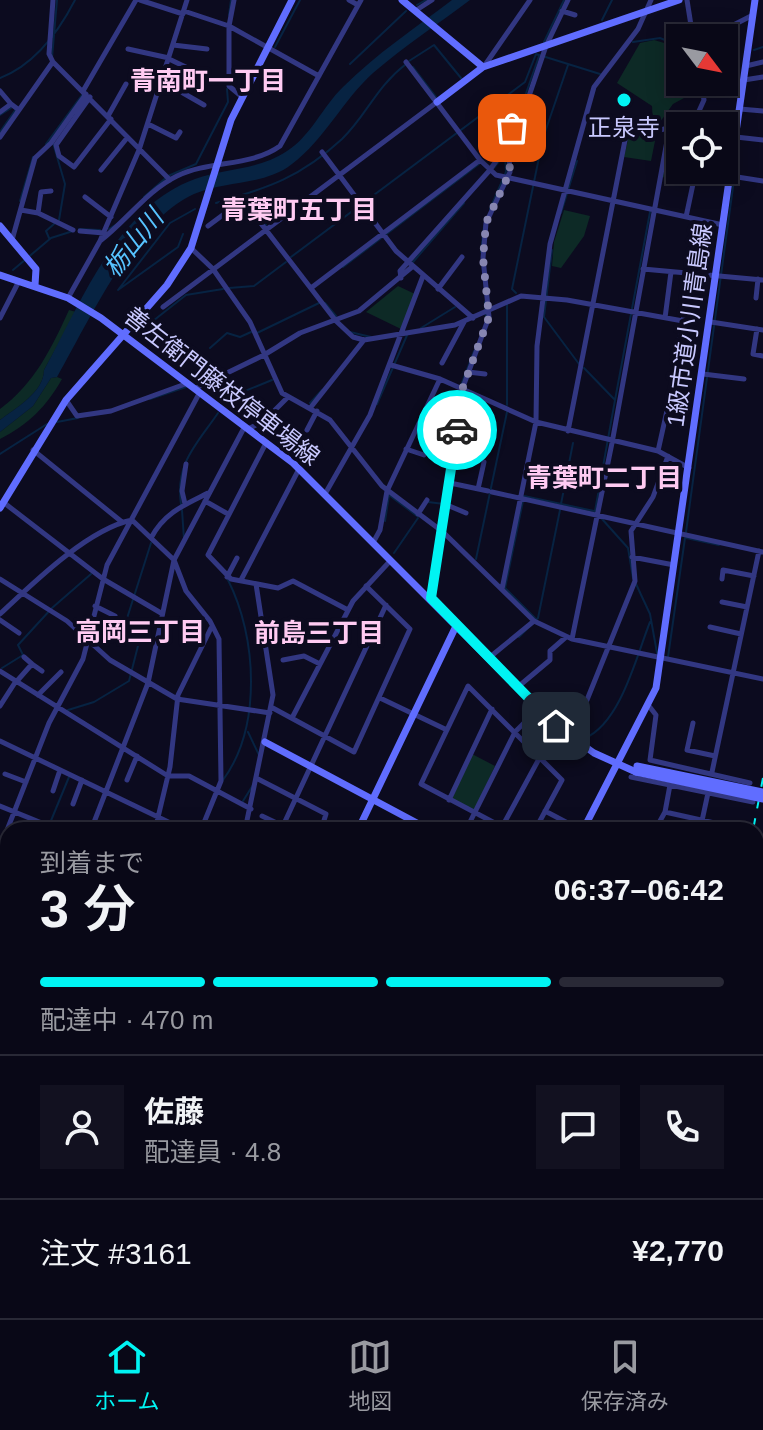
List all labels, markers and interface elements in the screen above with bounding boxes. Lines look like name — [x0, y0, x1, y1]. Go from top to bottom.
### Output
north arrow — [666, 24, 738, 96]
map controls — [666, 24, 738, 184]
district label: 青南町一丁目 — [130, 66, 286, 96]
marker: 正泉寺 — [615, 91, 633, 109]
pin — [478, 94, 546, 162]
icon: bag — [490, 106, 534, 150]
button: locate — [666, 112, 738, 184]
place label: 正泉寺 — [588, 114, 660, 141]
district label: 青葉町五丁目 — [221, 195, 377, 225]
water label: 栃山川 — [97, 201, 171, 283]
street label: 1級市道小川青島線 — [661, 221, 717, 429]
street label: 善左衛門藤枝停車場線 — [119, 301, 325, 471]
courier — [417, 390, 497, 470]
icon: car — [435, 408, 479, 452]
district label: 青葉町二丁目 — [526, 463, 682, 493]
district label: 高岡三丁目 — [75, 617, 205, 647]
district label: 前島三丁目 — [254, 618, 384, 648]
pin — [522, 692, 590, 760]
icon: home — [534, 704, 578, 748]
text: 到着まで — [40, 848, 144, 878]
text: 06:37–06:42 — [554, 873, 724, 906]
text: 3 分 — [40, 880, 135, 938]
text: 配達中 · 470 m — [40, 1005, 213, 1035]
button: person — [40, 1085, 124, 1169]
button: chat — [536, 1085, 620, 1169]
button: phone — [640, 1085, 724, 1169]
text: 佐藤 — [144, 1095, 204, 1128]
text: 配達員 · 4.8 — [144, 1137, 281, 1167]
text: ¥2,770 — [632, 1234, 724, 1267]
text: 注文 #3161 — [40, 1237, 192, 1270]
tab: ホーム — [94, 1335, 160, 1415]
tab: 地図 — [348, 1335, 392, 1415]
tab: 保存済み — [581, 1335, 669, 1415]

